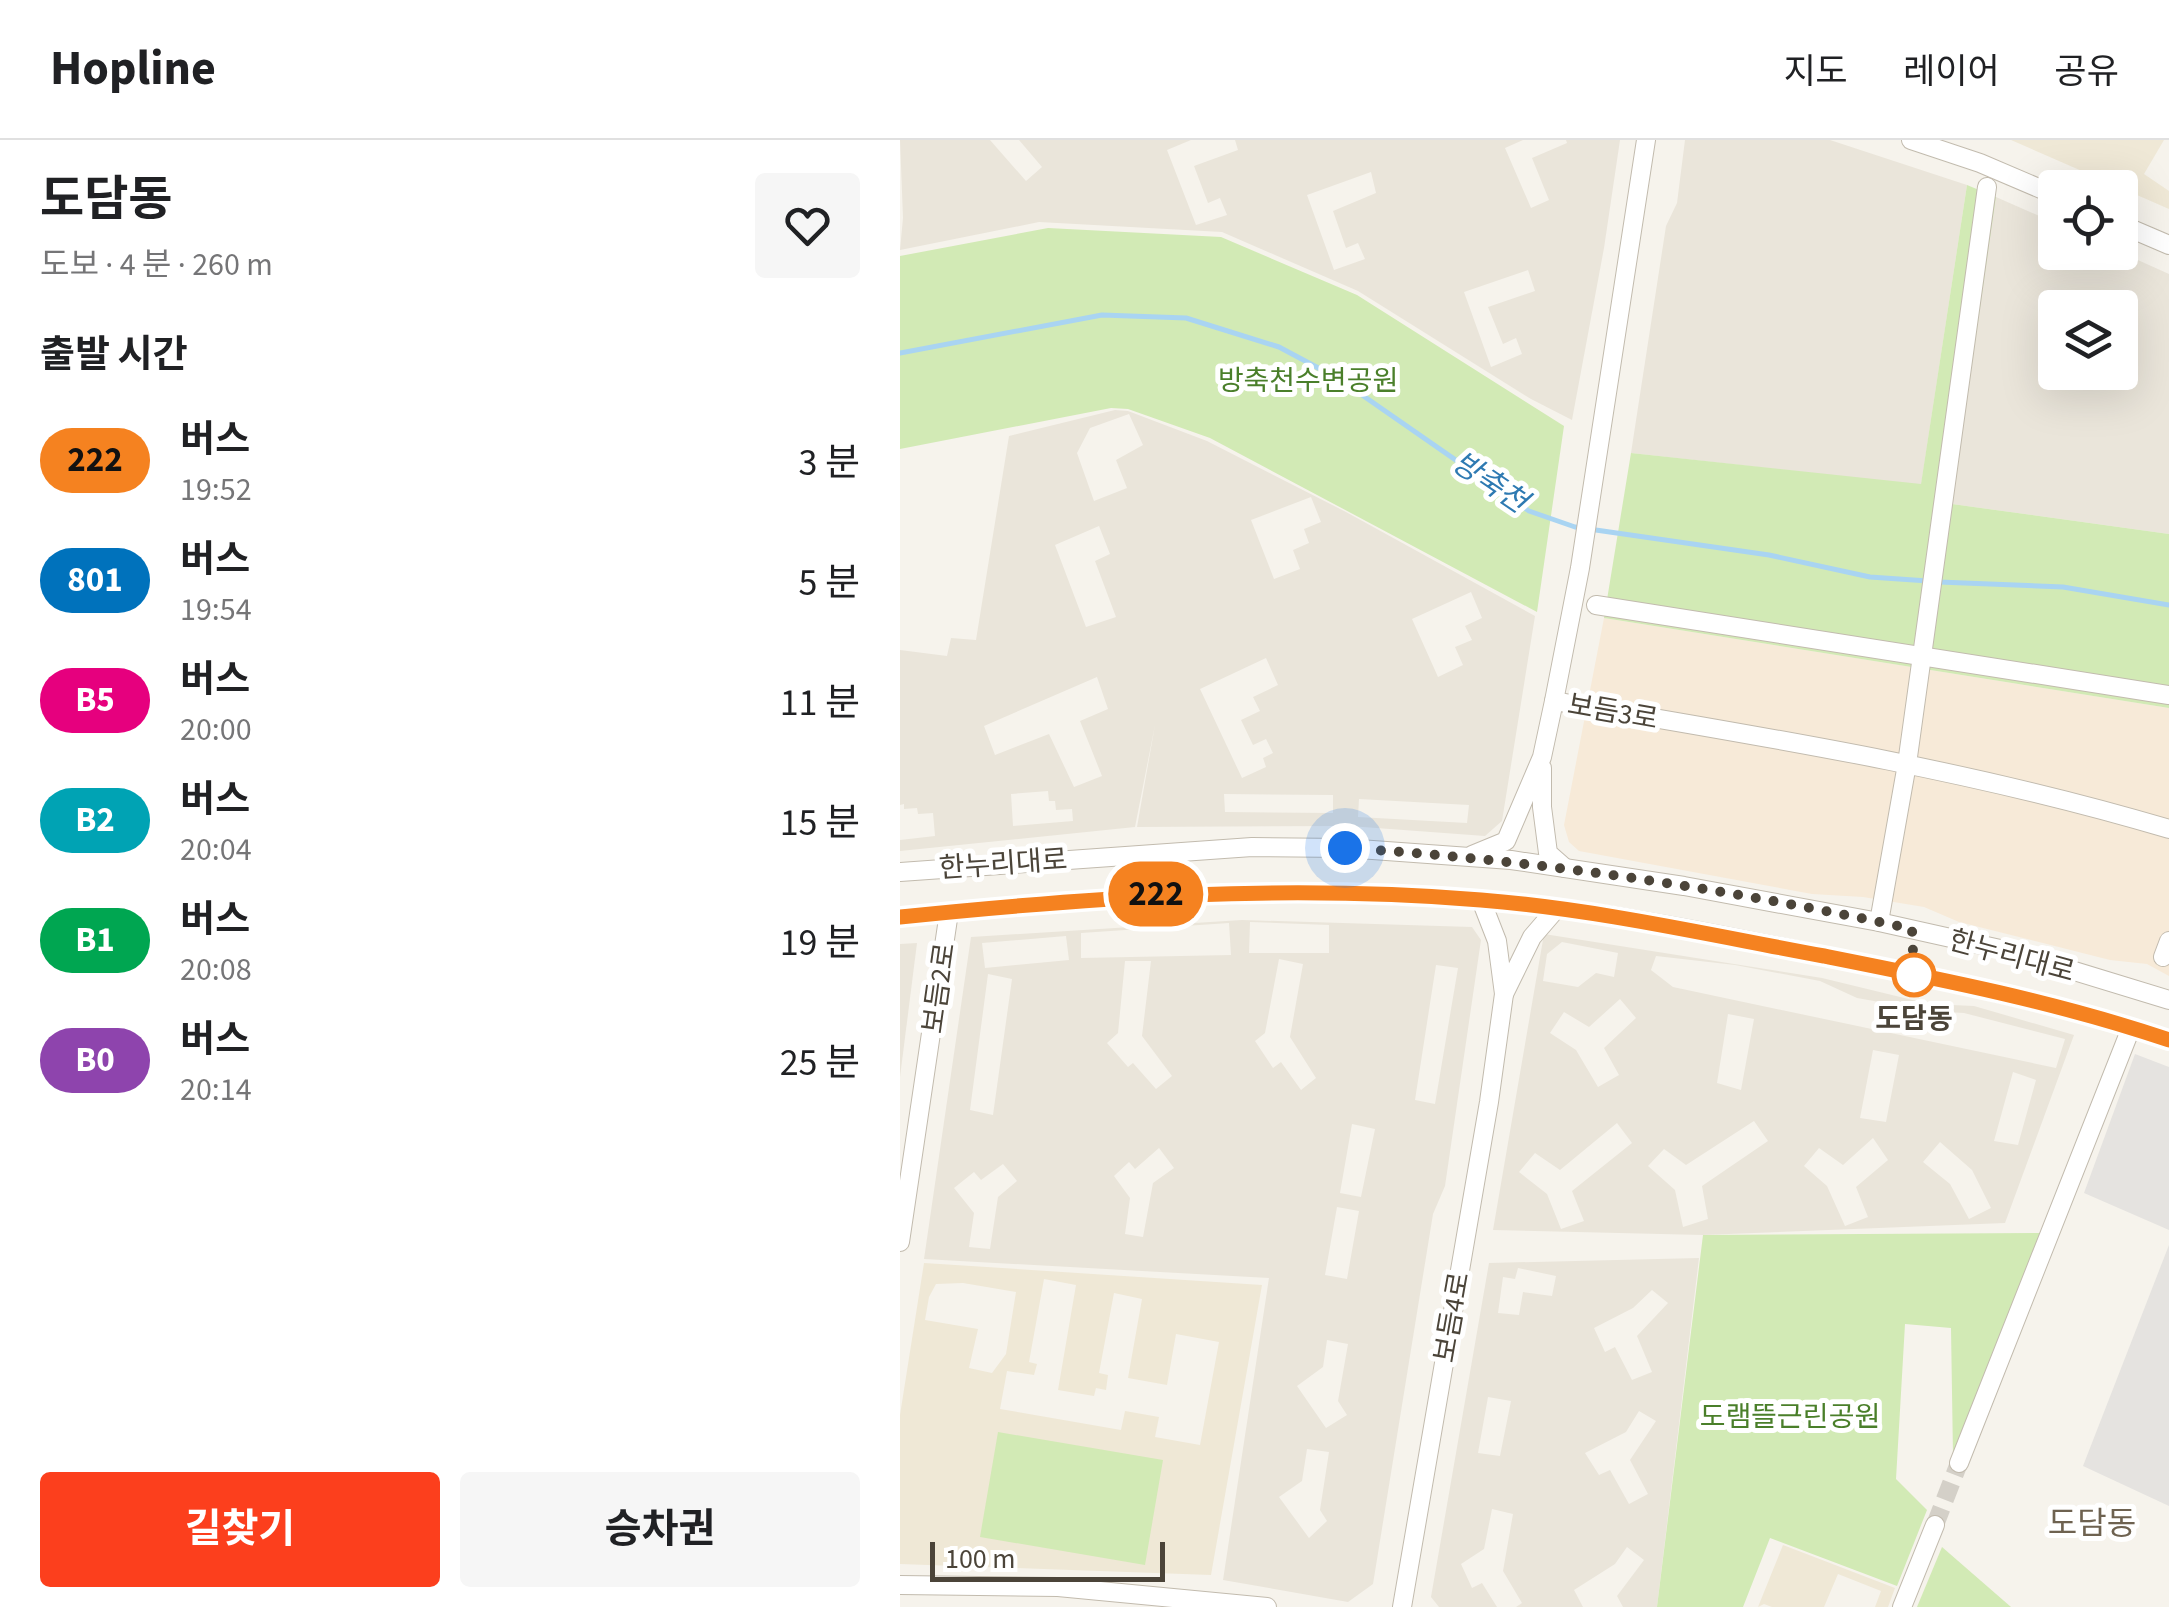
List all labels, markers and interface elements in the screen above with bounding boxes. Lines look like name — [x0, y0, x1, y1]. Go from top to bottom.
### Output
text: Hopline — [50, 35, 216, 103]
text: 지도 — [1784, 47, 1848, 97]
text: 레이어 — [1903, 47, 2000, 97]
text: 공유 — [2055, 47, 2119, 97]
text: 도담동 — [40, 166, 172, 234]
map controls — [2038, 170, 2138, 390]
button: locate — [2038, 170, 2138, 270]
button: heart — [755, 173, 860, 278]
text: 도보 · 4 분 · 260 m — [40, 242, 273, 288]
button: layers — [2038, 290, 2138, 390]
text: 출발 시간 — [40, 328, 187, 382]
park label: 방축천수변공원 — [1218, 361, 1398, 401]
text: 버스 — [180, 413, 250, 467]
text: 222 — [67, 435, 123, 485]
text: 3 분 — [799, 436, 860, 490]
water label: 방축천 — [1443, 441, 1539, 525]
text: 19:52 — [180, 467, 252, 513]
text: 버스 — [180, 533, 250, 587]
text: 801 — [67, 555, 123, 605]
text: 5 분 — [799, 556, 860, 610]
text: 19:54 — [180, 587, 252, 633]
text: 버스 — [180, 653, 250, 707]
text: B5 — [75, 675, 115, 725]
text: 11 분 — [780, 676, 860, 730]
street label: 보듬3로 — [1564, 684, 1661, 740]
text: 20:00 — [180, 707, 252, 753]
text: 버스 — [180, 773, 250, 827]
text: B2 — [75, 795, 115, 845]
text: 15 분 — [780, 796, 860, 850]
your location — [1320, 823, 1370, 873]
text: 20:04 — [180, 827, 252, 873]
street label: 한누리대로 — [937, 840, 1069, 888]
line badge: 222 — [1098, 862, 1214, 926]
text: 222 — [1128, 869, 1184, 919]
text: 버스 — [180, 893, 250, 947]
text: B1 — [75, 915, 115, 965]
text: 19 분 — [780, 916, 860, 970]
street label: 한누리대로 — [1944, 920, 2079, 992]
street label: 보듬2로 — [913, 940, 965, 1036]
text: 20:08 — [180, 947, 252, 993]
marker: 도담동 — [1893, 954, 1935, 996]
place label: 도담동 — [1875, 999, 1953, 1039]
text: 버스 — [180, 1013, 250, 1067]
text: B0 — [75, 1035, 115, 1085]
text: 25 분 — [780, 1036, 860, 1090]
text: 20:14 — [180, 1067, 252, 1113]
street label: 보듬4로 — [1424, 1269, 1480, 1366]
park label: 도램뜰근린공원 — [1700, 1397, 1880, 1437]
button: 길찾기 — [40, 1472, 440, 1587]
button: 승차권 — [460, 1472, 860, 1587]
district label: 도담동 — [2048, 1501, 2136, 1547]
scale bar — [930, 1537, 1165, 1582]
text: 100 m — [945, 1539, 1016, 1579]

